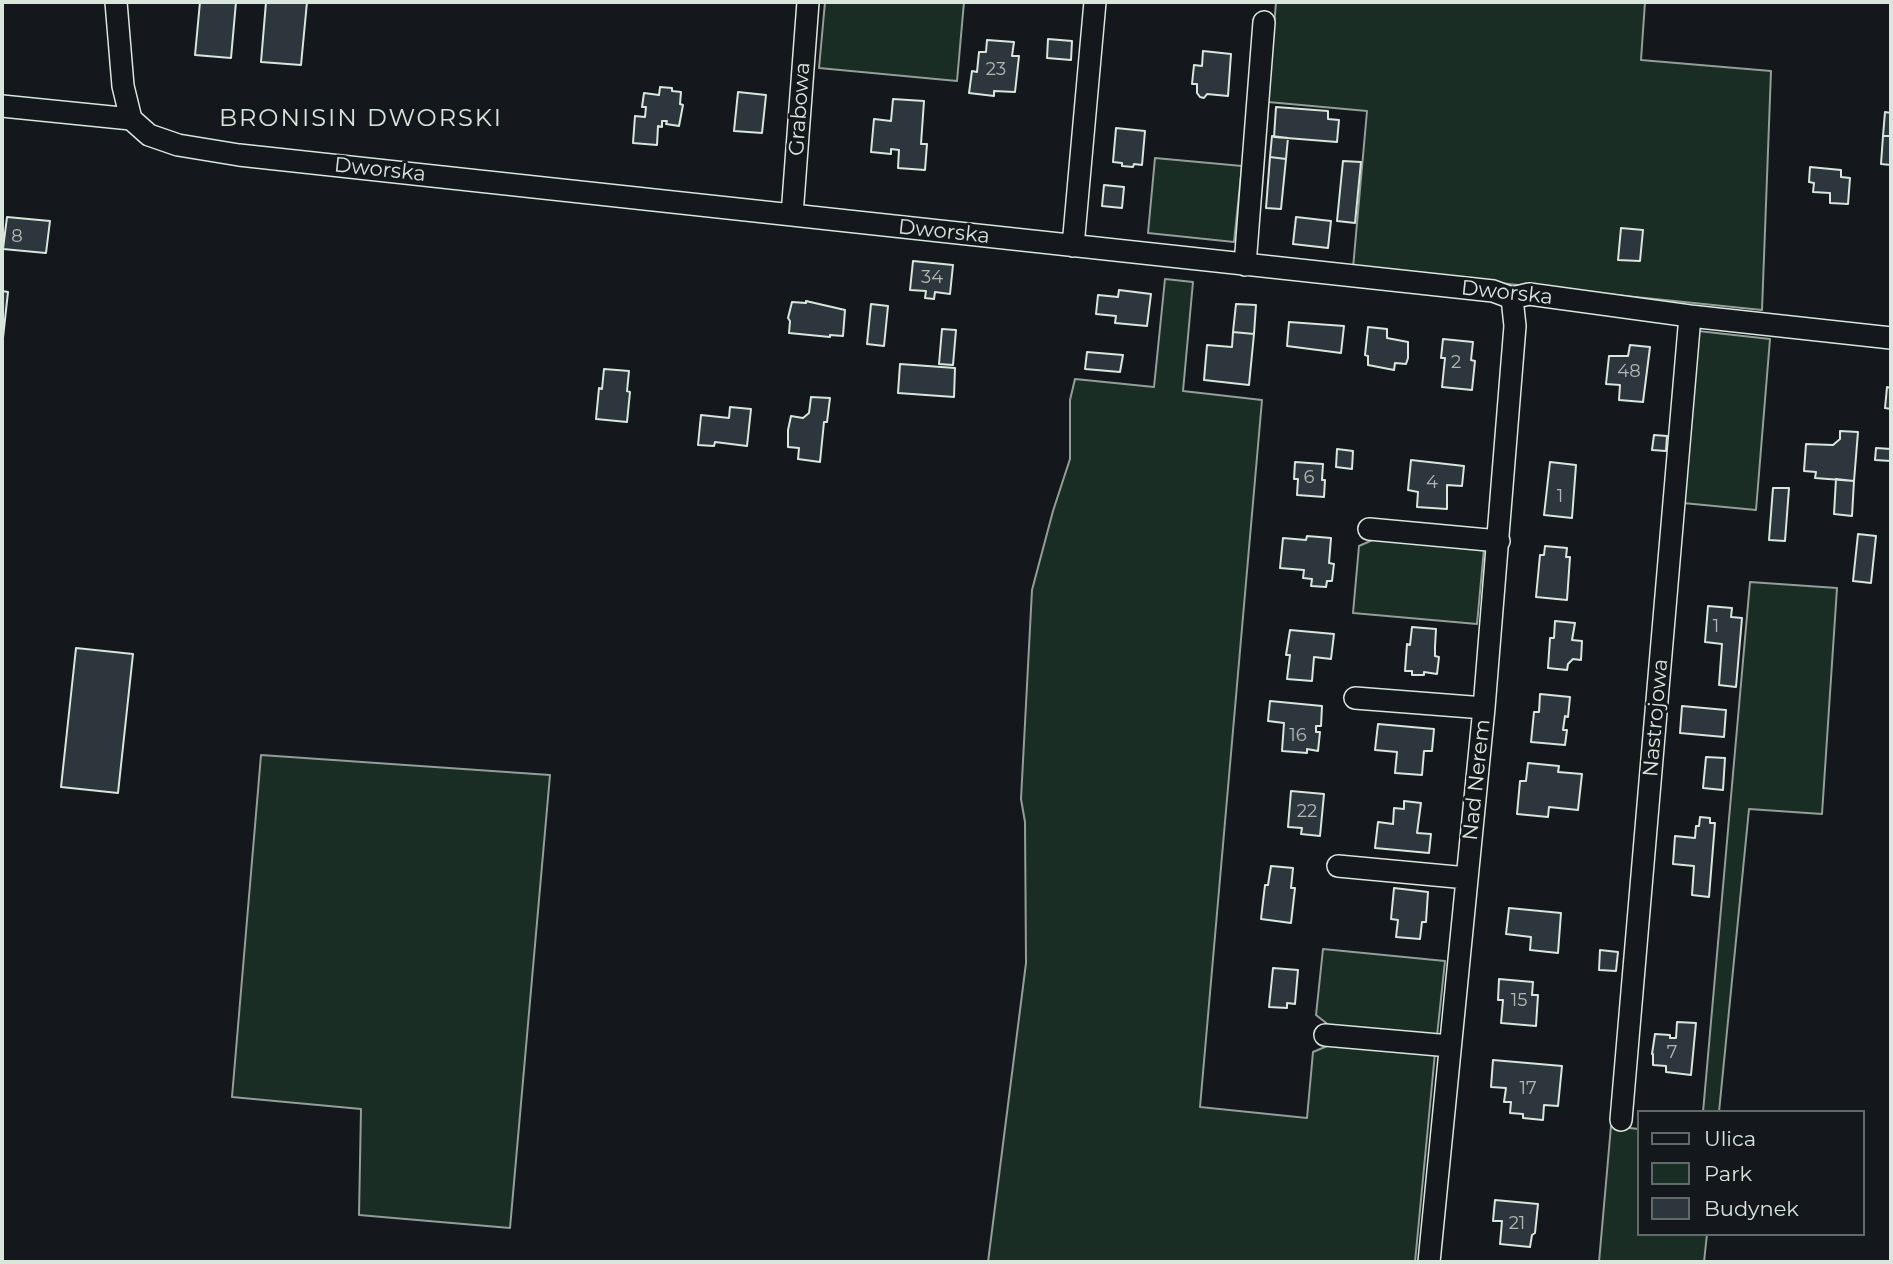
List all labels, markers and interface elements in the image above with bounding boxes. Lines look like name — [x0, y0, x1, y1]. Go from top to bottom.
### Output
house number: 23 — [986, 59, 1006, 81]
street label: Grabowa — [784, 61, 816, 157]
district label: BRONISIN DWORSKI — [221, 105, 501, 133]
street label: Dworska — [333, 153, 427, 187]
street label: Dworska — [897, 215, 991, 249]
house number: 8 — [11, 226, 23, 248]
house number: 34 — [921, 267, 943, 289]
street label: Dworska — [1460, 276, 1554, 310]
house number: 2 — [1451, 352, 1461, 374]
house number: 48 — [1617, 361, 1641, 383]
house number: 6 — [1304, 467, 1314, 489]
house number: 4 — [1426, 472, 1438, 494]
house number: 1 — [1557, 486, 1563, 508]
house number: 1 — [1713, 616, 1719, 638]
street label: Nastrojowa — [1638, 658, 1674, 778]
street label: Nad Nerem — [1458, 718, 1496, 842]
house number: 16 — [1289, 725, 1307, 747]
house number: 22 — [1297, 801, 1317, 823]
house number: 15 — [1511, 990, 1527, 1012]
house number: 7 — [1667, 1042, 1677, 1064]
house number: 17 — [1519, 1078, 1537, 1100]
legend — [1638, 1110, 1865, 1236]
text: Ulica — [1704, 1126, 1756, 1151]
text: Park — [1704, 1161, 1752, 1186]
text: Budynek — [1704, 1196, 1799, 1221]
house number: 21 — [1509, 1213, 1525, 1235]

